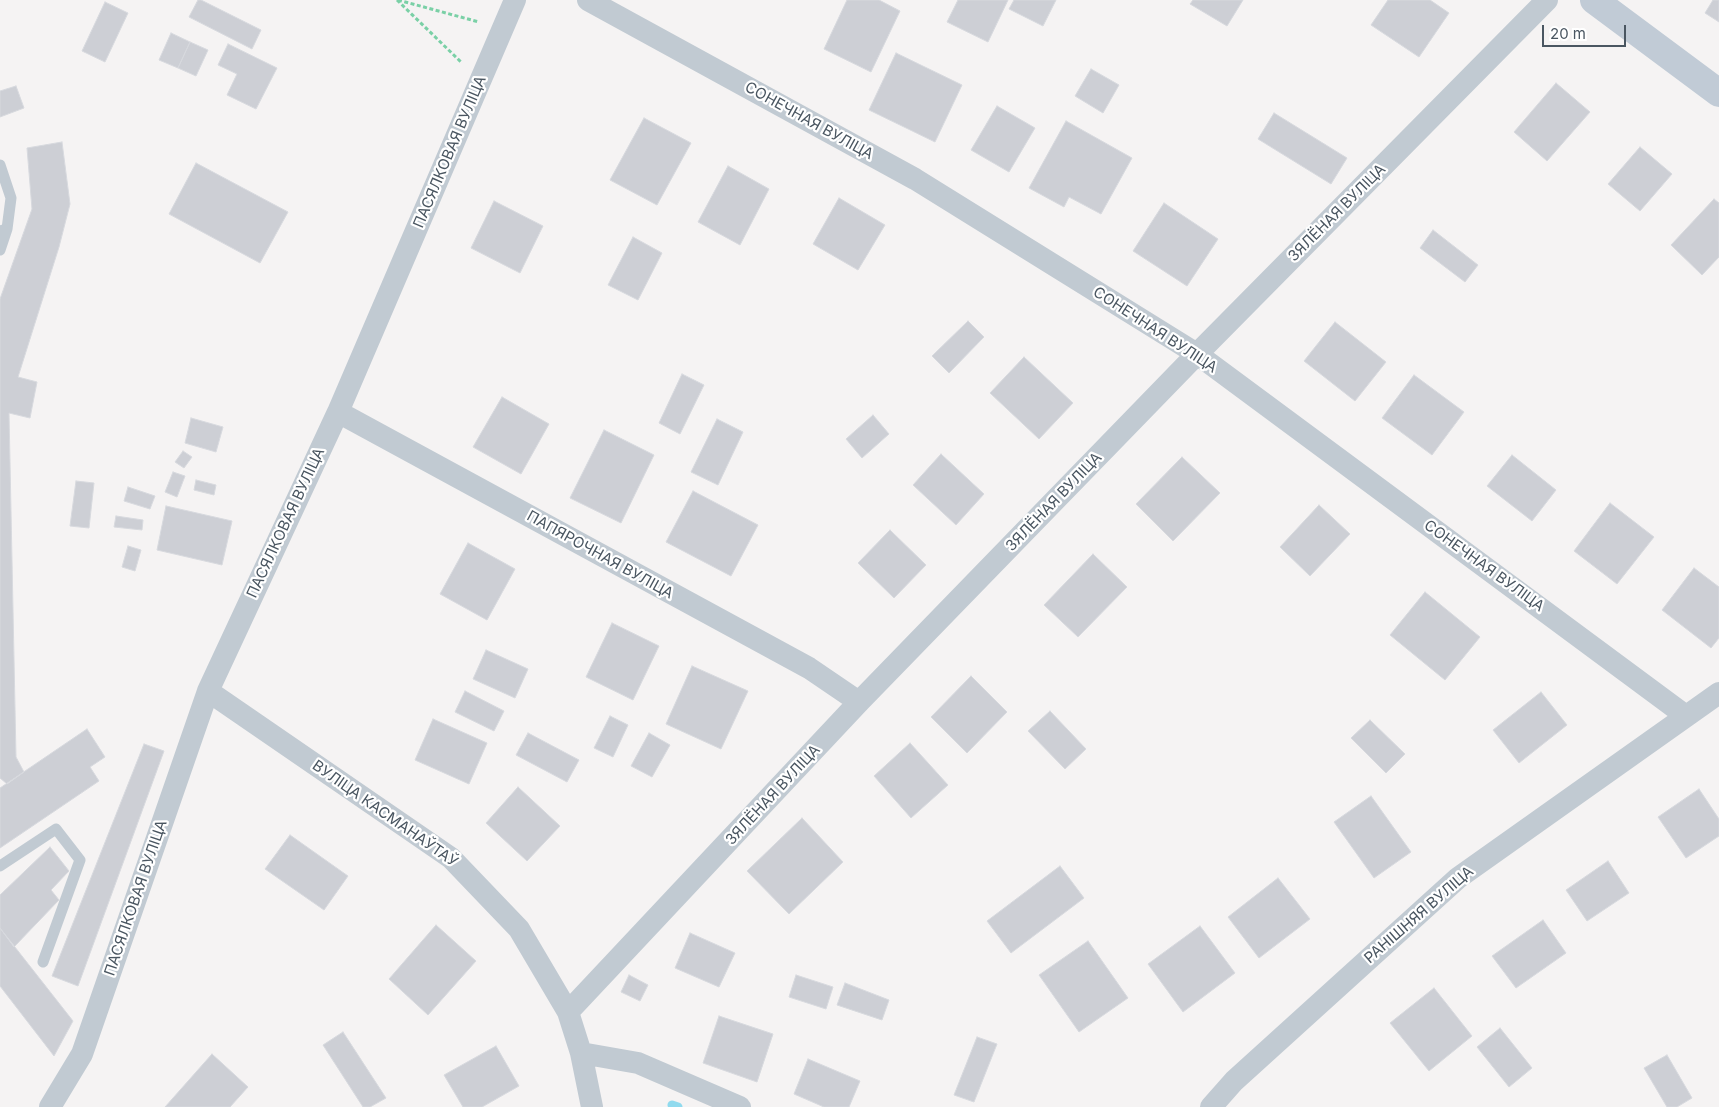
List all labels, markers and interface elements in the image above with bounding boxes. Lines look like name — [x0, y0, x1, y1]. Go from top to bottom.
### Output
scale bar — [1544, 15, 1628, 47]
text: 20 m — [1550, 24, 1586, 43]
street label: ПАСЯЛКОВАЯ ВУЛІЦА — [410, 73, 490, 231]
street label: СОНЕЧНАЯ ВУЛІЦА — [742, 78, 876, 164]
street label: ЗЯЛЁНАЯ ВУЛІЦА — [1285, 161, 1389, 265]
street label: СОНЕЧНАЯ ВУЛІЦА — [1090, 283, 1220, 377]
street label: ПАСЯЛКОВАЯ ВУЛІЦА — [243, 445, 329, 601]
street label: ЗЯЛЁНАЯ ВУЛІЦА — [1002, 449, 1106, 555]
street label: ПАПЯРОЧНАЯ ВУЛІЦА — [524, 507, 676, 603]
street label: СОНЕЧНАЯ ВУЛІЦА — [1420, 516, 1548, 616]
street label: ЗЯЛЁНАЯ ВУЛІЦА — [722, 741, 824, 849]
street label: ВУЛІЦА КАСМАНАЎТАЎ — [309, 757, 461, 871]
street label: ПАСЯЛКОВАЯ ВУЛІЦА — [101, 818, 171, 978]
street label: РАНІШНЯЯ ВУЛІЦА — [1361, 863, 1477, 967]

